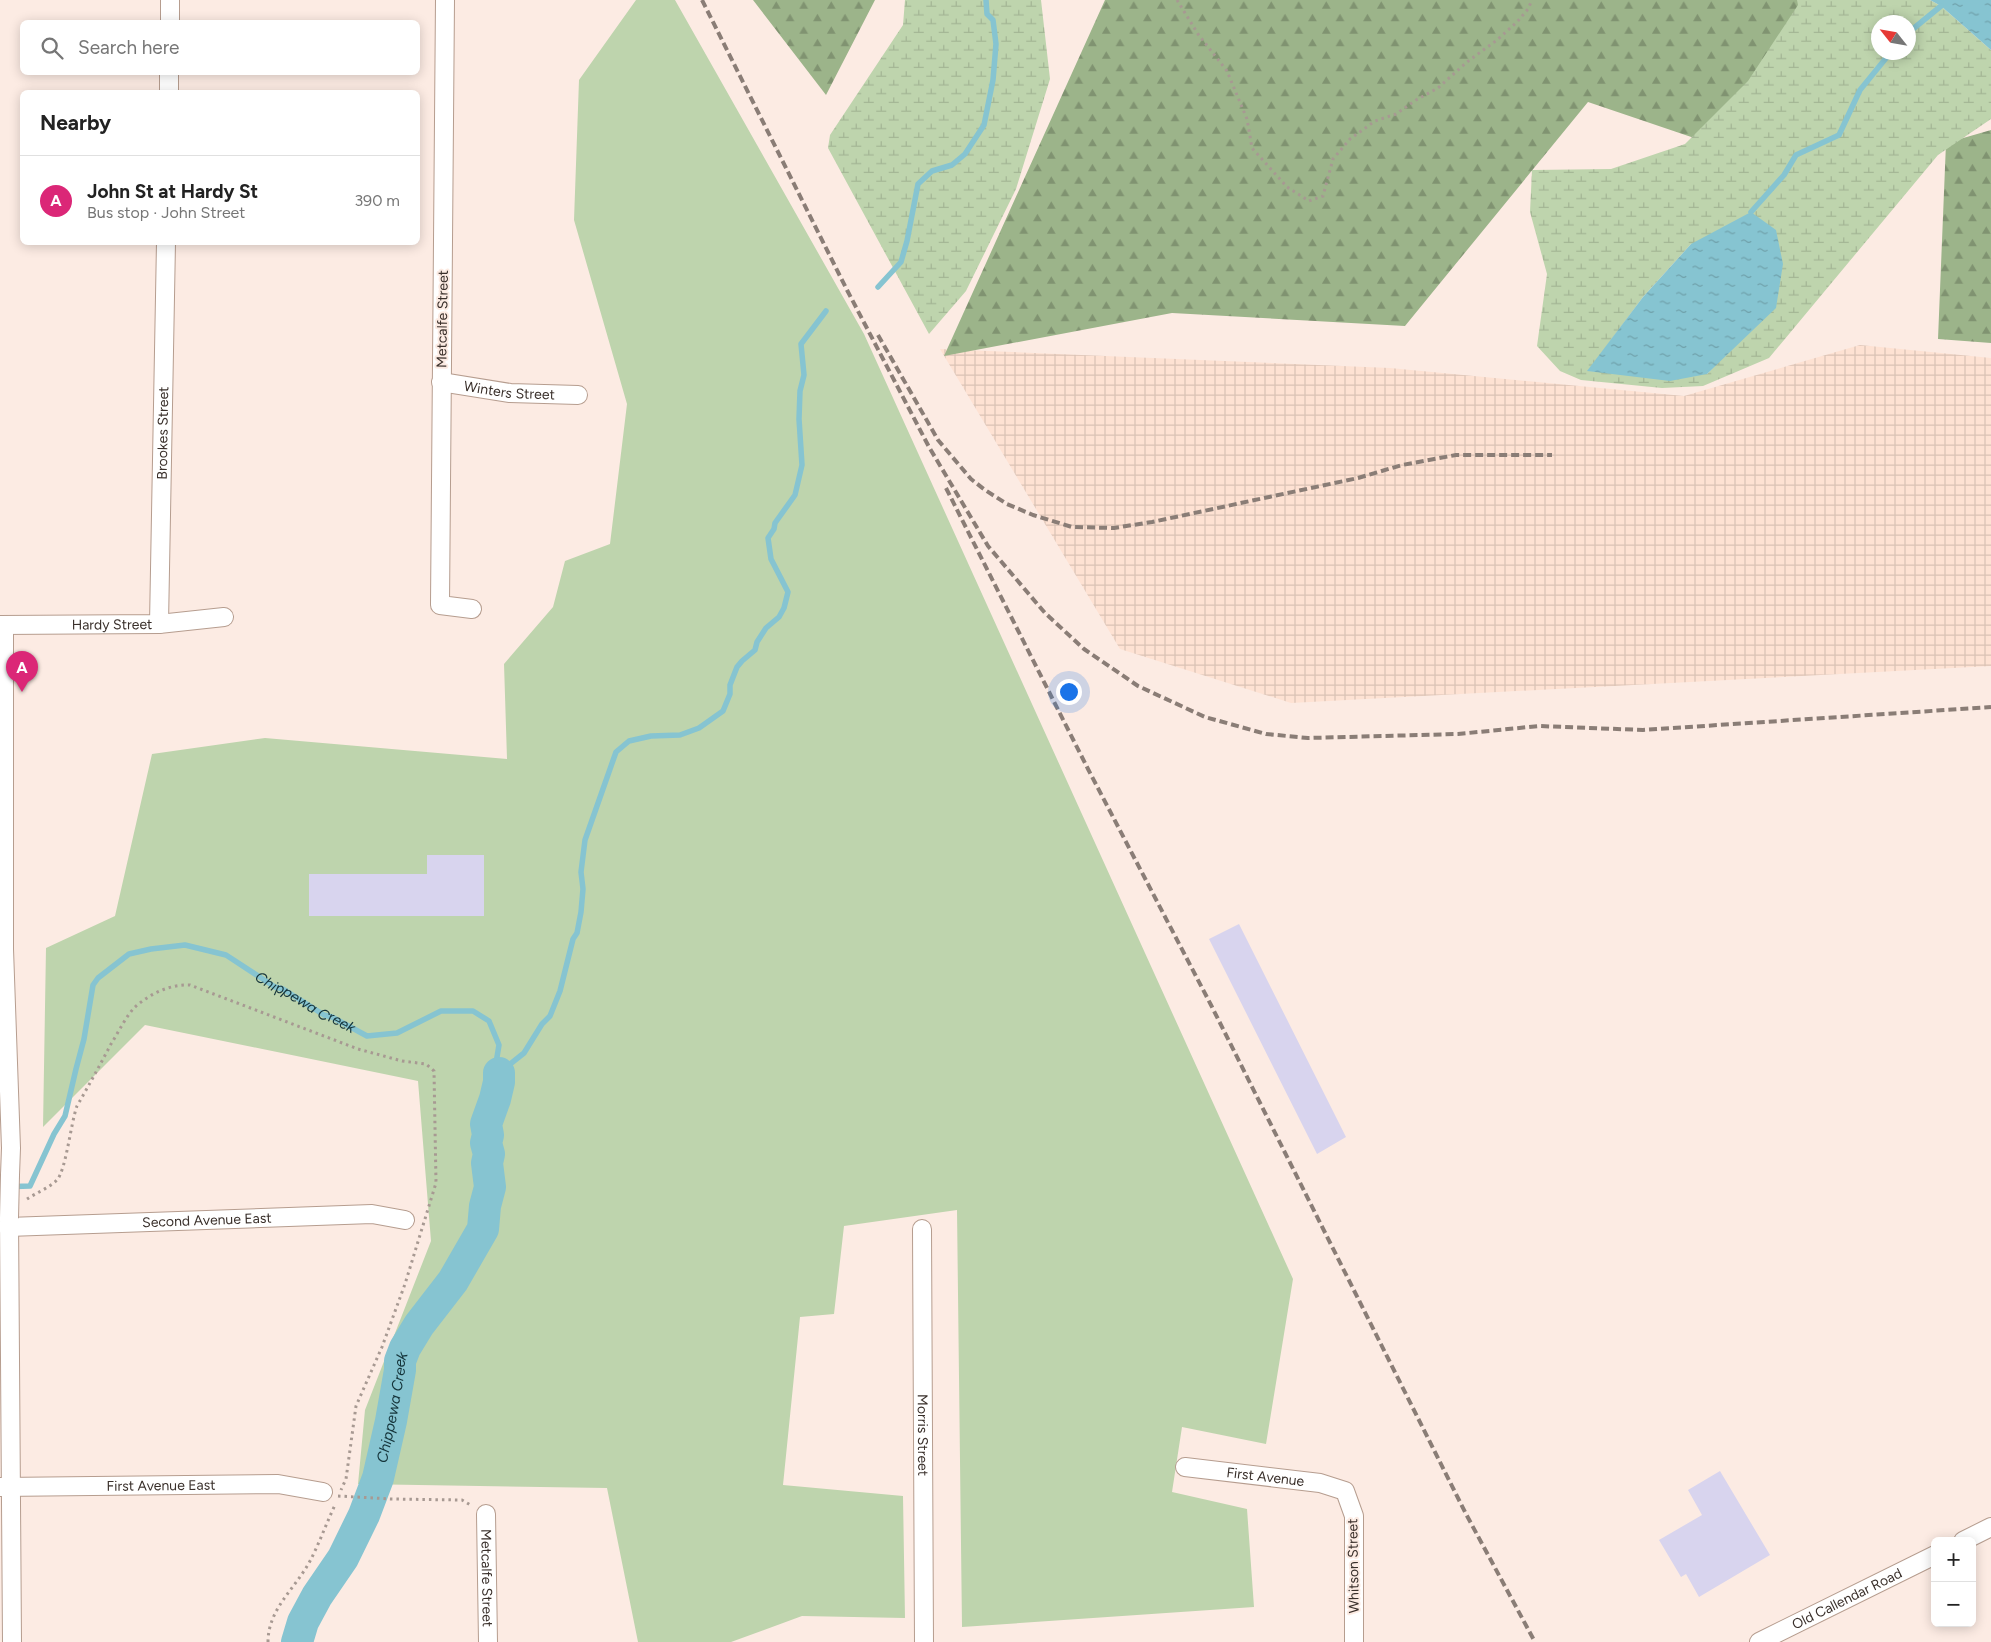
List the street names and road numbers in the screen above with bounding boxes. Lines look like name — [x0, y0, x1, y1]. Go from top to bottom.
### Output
street label: Metcalfe Street — [433, 270, 452, 368]
street label: Winters Street — [463, 378, 555, 403]
street label: Brookes Street — [154, 386, 172, 480]
street label: Hardy Street — [72, 616, 152, 634]
street label: Second Avenue East — [142, 1210, 272, 1231]
street label: Morris Street — [914, 1394, 931, 1476]
street label: First Avenue — [1226, 1464, 1306, 1490]
street label: First Avenue East — [106, 1477, 216, 1495]
street label: Whitson Street — [1344, 1518, 1363, 1614]
street label: Metcalfe Street — [477, 1529, 496, 1627]
street label: Old Callendar Road — [1789, 1565, 1905, 1633]

